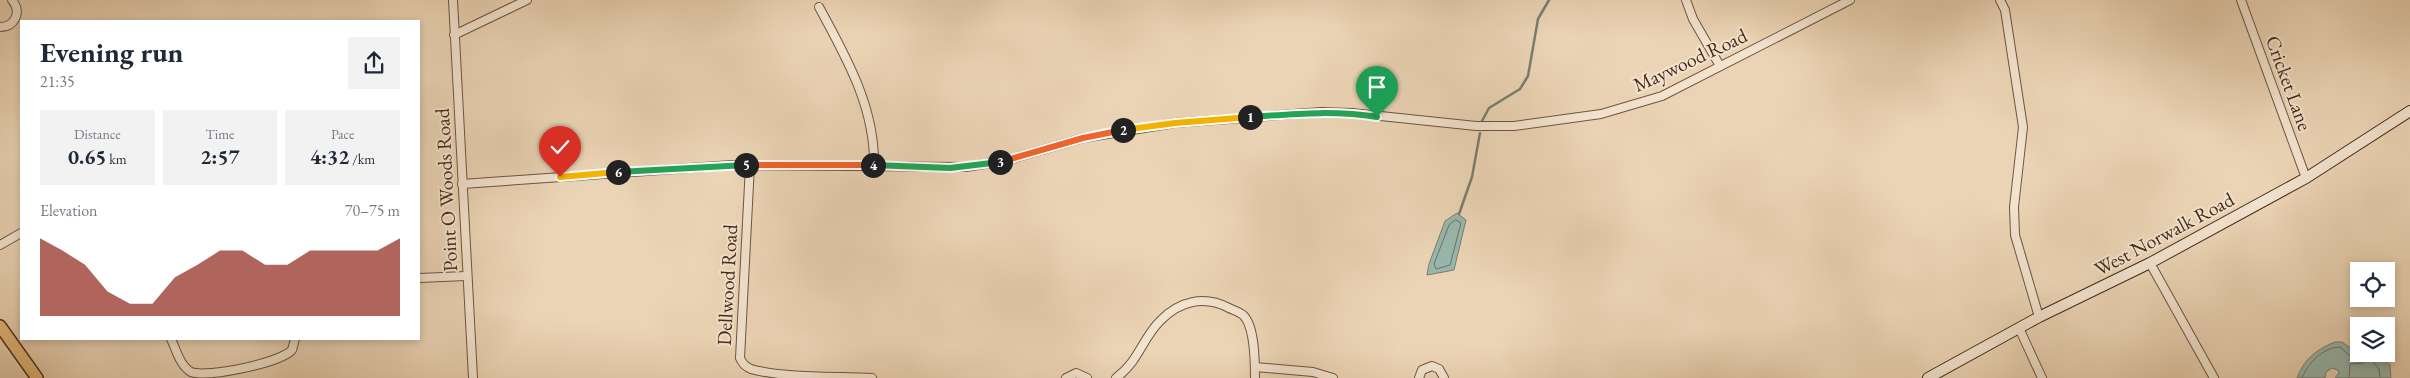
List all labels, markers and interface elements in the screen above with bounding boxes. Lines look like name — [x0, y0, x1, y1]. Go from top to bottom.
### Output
street label: Maywood Road — [1629, 22, 1752, 98]
street label: Cricket Lane — [2260, 32, 2318, 134]
text: Evening run — [40, 34, 183, 70]
button: share — [348, 37, 400, 89]
pin — [1356, 66, 1398, 117]
text: 21:35 — [40, 71, 75, 92]
icon: arrive — [1363, 73, 1391, 101]
pin: 1 — [1238, 104, 1262, 130]
street label: Point O Woods Road — [429, 107, 463, 272]
text: 1 — [1247, 108, 1254, 126]
pin: 2 — [1110, 118, 1136, 142]
text: 2 — [1120, 121, 1127, 139]
text: Distance — [74, 125, 121, 143]
text: Time — [205, 125, 235, 143]
text: Pace — [331, 125, 354, 143]
pin — [539, 126, 581, 177]
icon: check — [546, 133, 574, 161]
text: 0.65 — [68, 143, 106, 170]
text: 2:57 — [200, 143, 240, 170]
text: 4:32 — [310, 143, 349, 170]
text: km — [106, 150, 127, 168]
text: /km — [349, 150, 375, 168]
pin: 3 — [988, 150, 1012, 174]
pin: 5 — [734, 152, 758, 178]
pin: 4 — [860, 152, 886, 178]
text: 3 — [997, 153, 1004, 171]
text: 5 — [743, 156, 750, 174]
text: 4 — [870, 156, 877, 174]
pin: 6 — [606, 160, 630, 184]
text: 6 — [615, 163, 622, 181]
street label: West Norwalk Road — [2090, 186, 2239, 282]
text: Elevation — [40, 200, 98, 221]
text: 70–75 m — [345, 200, 400, 221]
street label: Dellwood Road — [711, 223, 743, 346]
map controls — [2350, 262, 2395, 362]
button: locate — [2350, 262, 2395, 307]
button: layers — [2350, 317, 2395, 362]

